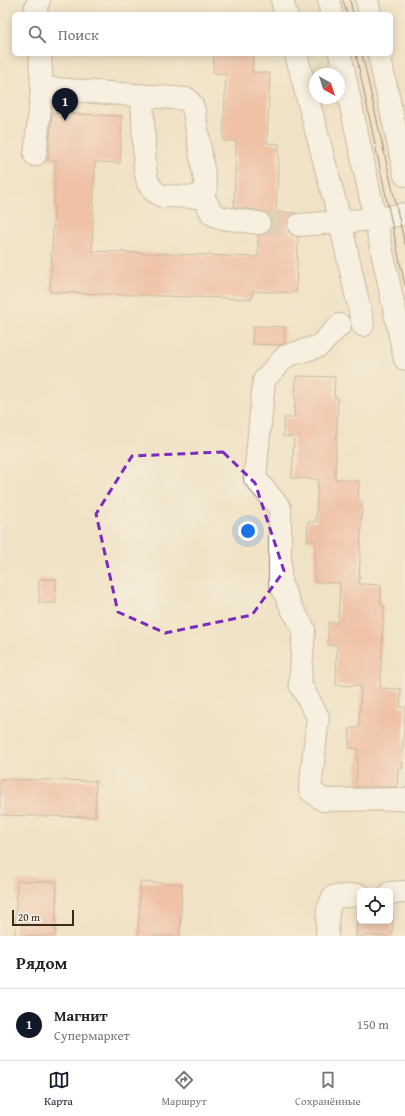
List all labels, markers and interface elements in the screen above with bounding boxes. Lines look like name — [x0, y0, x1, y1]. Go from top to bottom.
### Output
search box — [12, 12, 393, 56]
icon: search — [26, 23, 48, 45]
text: Поиск — [58, 24, 99, 45]
north arrow — [309, 68, 345, 104]
pin: 1 — [52, 88, 78, 121]
your location — [238, 521, 258, 541]
map controls — [357, 888, 393, 924]
button: locate — [357, 888, 393, 924]
scale bar — [12, 908, 74, 927]
text: 20 m — [18, 909, 40, 925]
text: Рядом — [16, 950, 67, 975]
text: Магнит — [54, 1005, 108, 1026]
text: 1 — [26, 1015, 32, 1034]
text: 150 m — [357, 1015, 389, 1034]
text: Супермаркет — [54, 1026, 130, 1045]
tab: Карта — [44, 1069, 73, 1109]
tab: Маршрут — [161, 1069, 206, 1109]
tab: Сохранённые — [295, 1069, 361, 1109]

